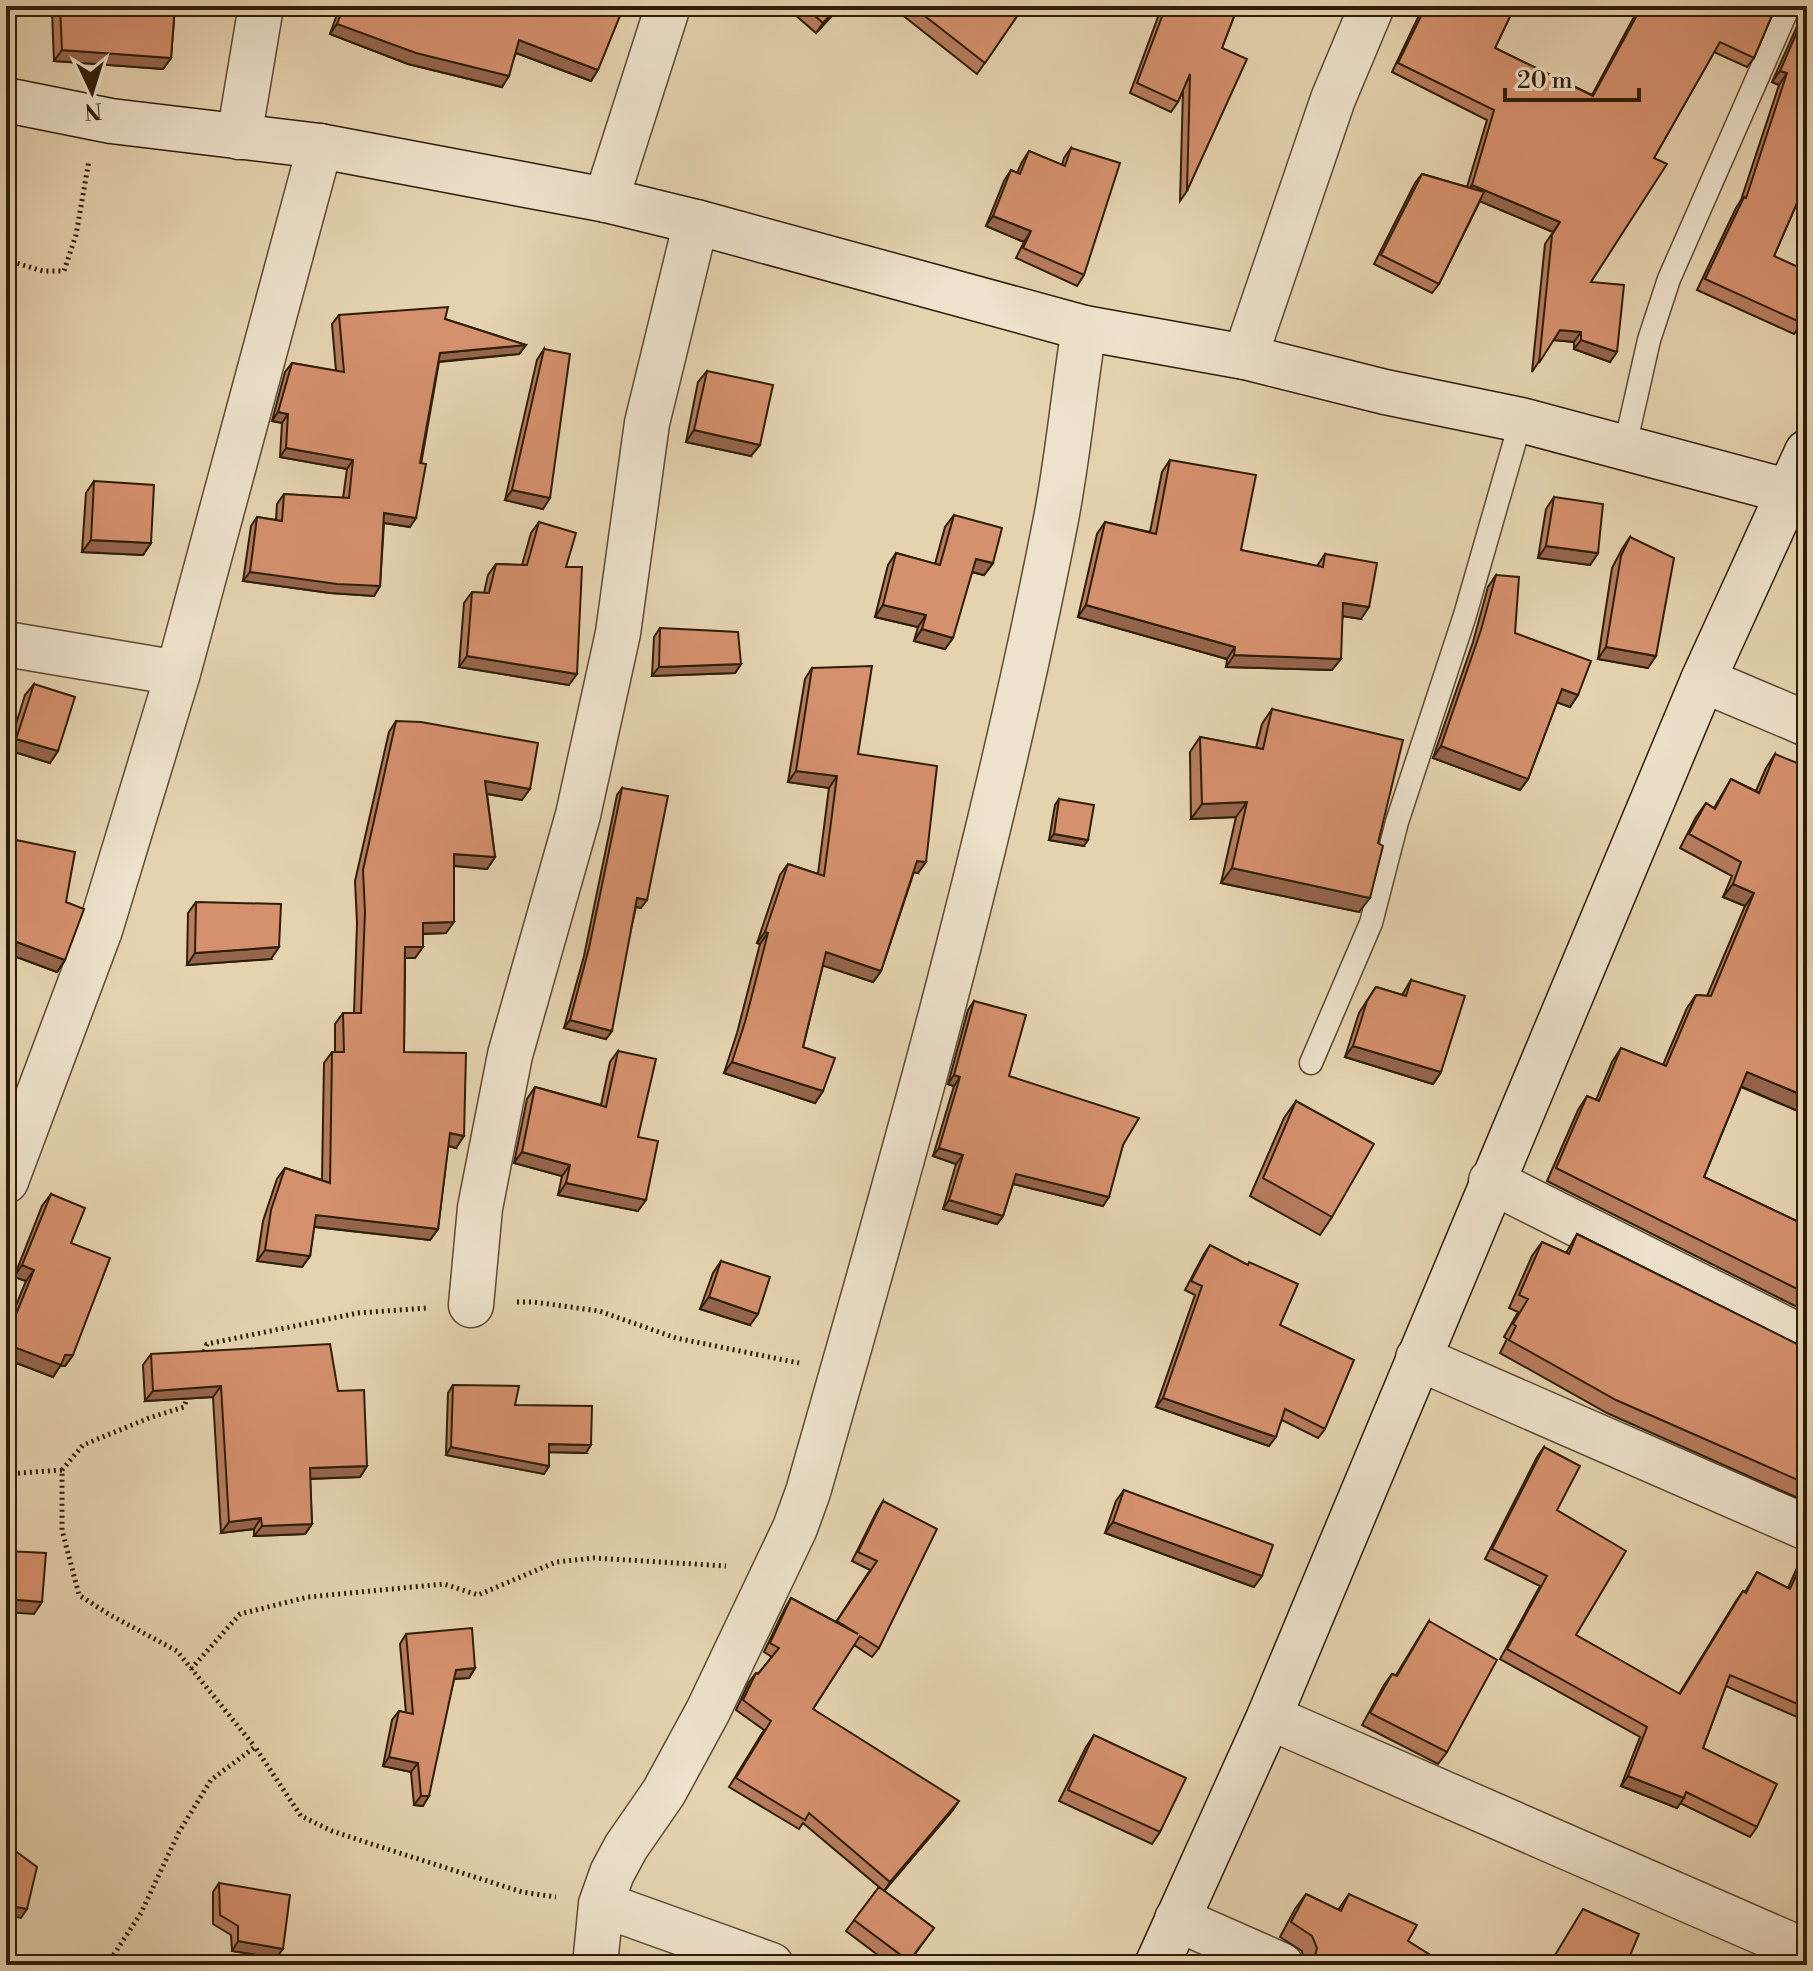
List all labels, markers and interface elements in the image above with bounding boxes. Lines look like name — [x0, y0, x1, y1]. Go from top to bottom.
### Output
north arrow — [52, 52, 132, 132]
scale bar — [1505, 52, 1639, 102]
text: 20 m — [1517, 66, 1573, 96]
text: N — [83, 96, 103, 125]

